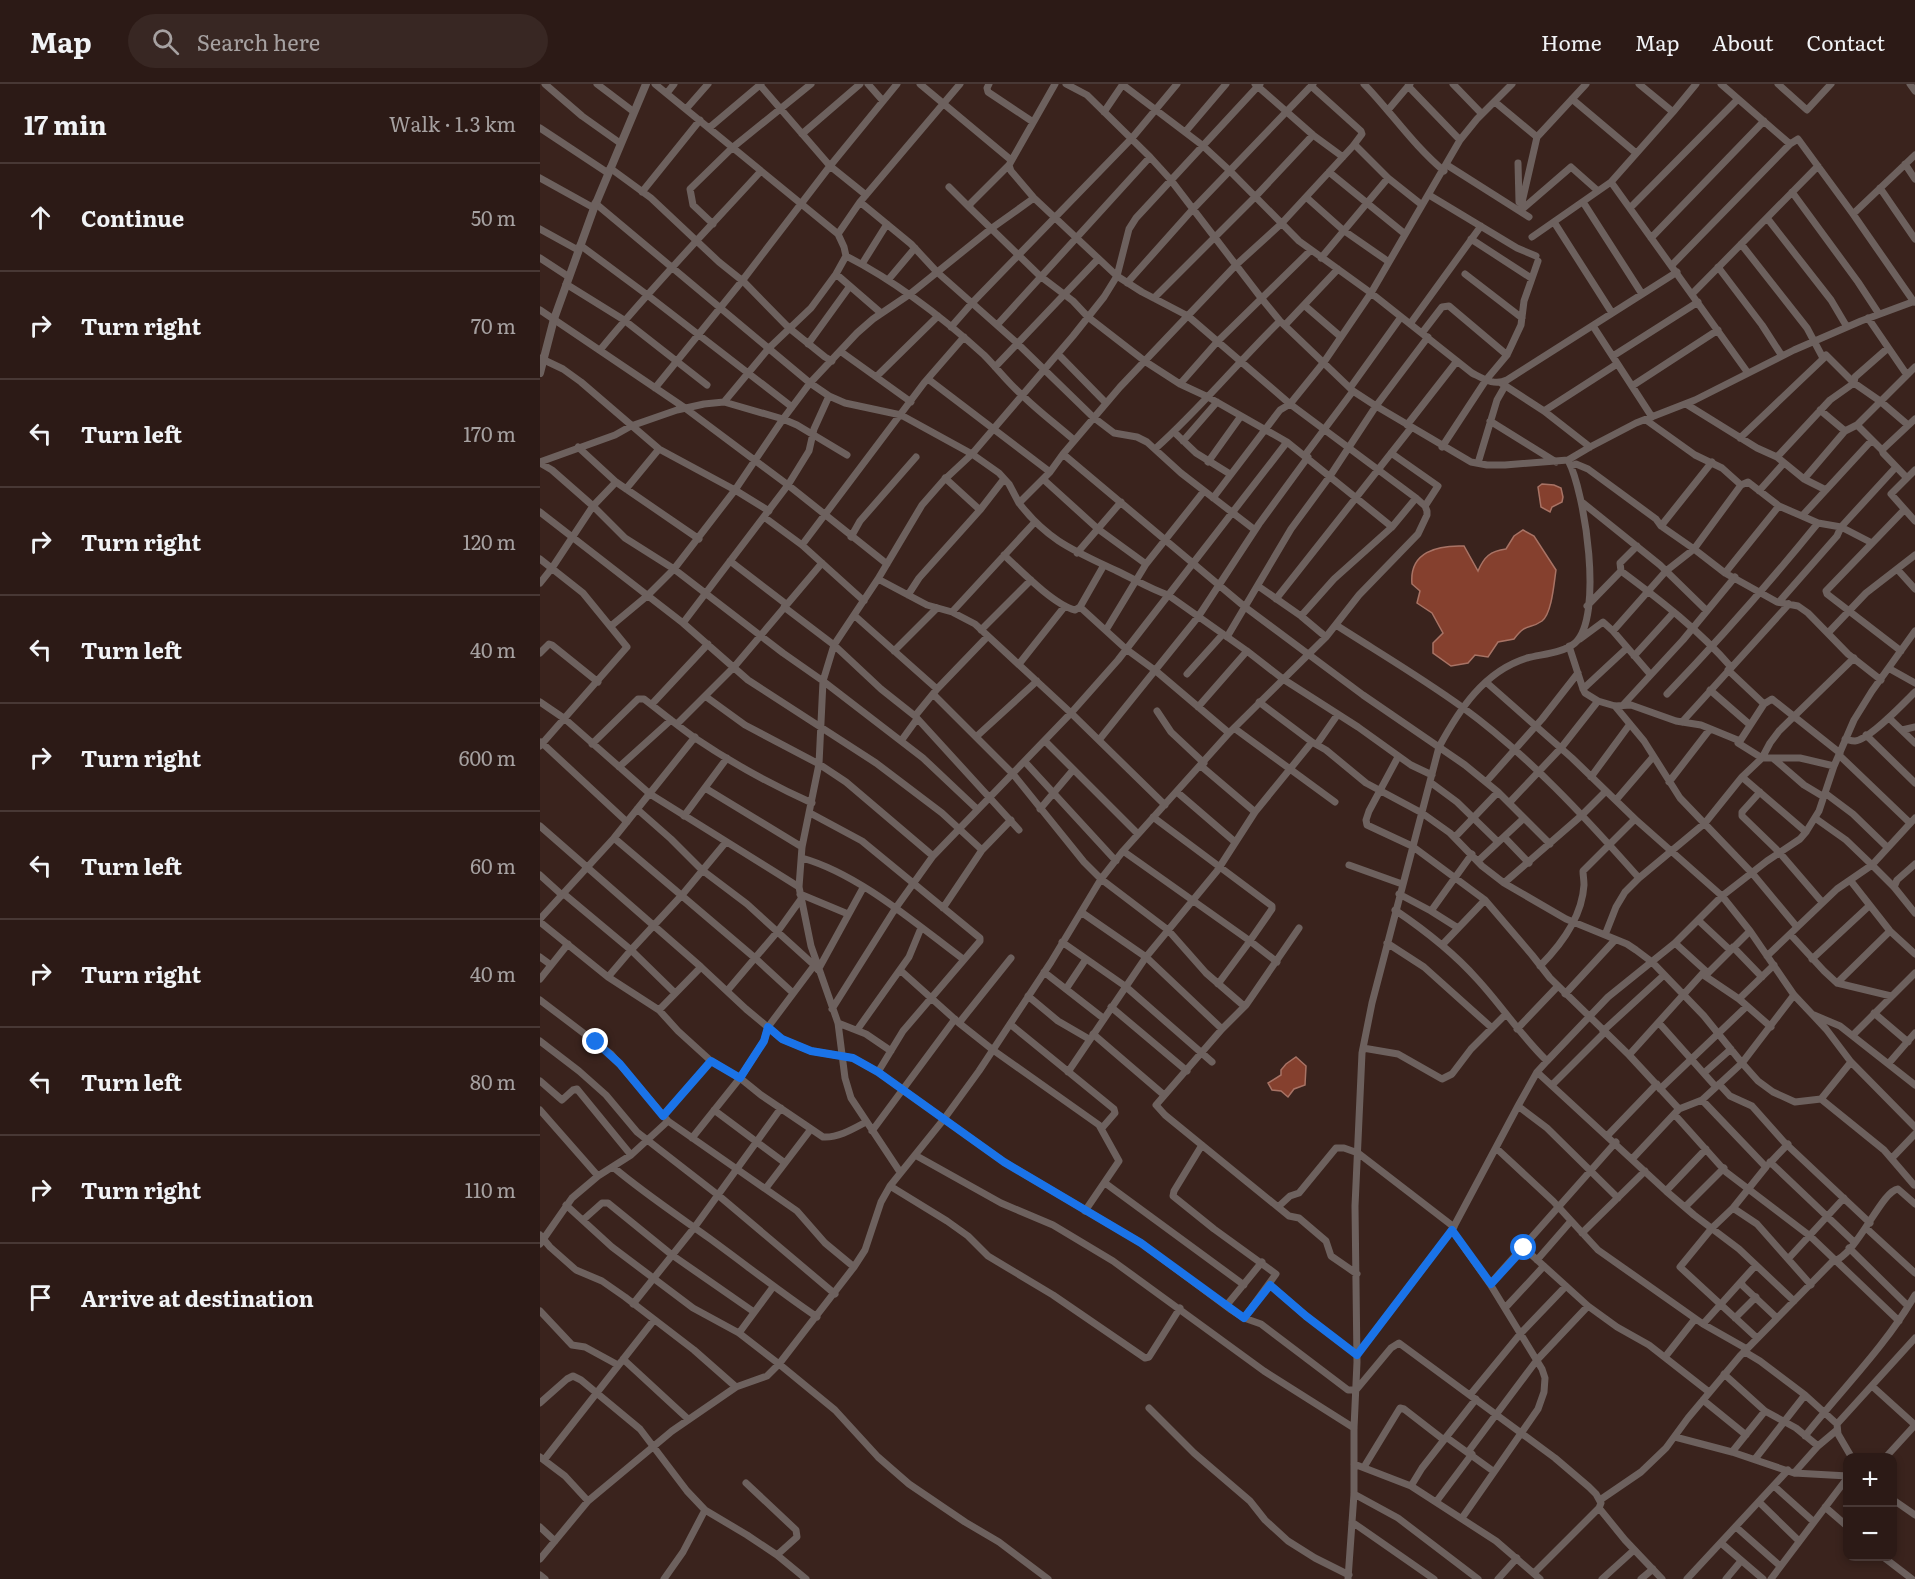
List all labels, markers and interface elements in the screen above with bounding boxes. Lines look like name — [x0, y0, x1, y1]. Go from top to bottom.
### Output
search box — [128, 14, 548, 68]
text: Map — [30, 20, 92, 62]
icon: search — [149, 25, 182, 58]
text: Search here — [197, 25, 320, 58]
text: Home — [1541, 26, 1602, 57]
text: Map — [1635, 26, 1679, 57]
text: About — [1712, 26, 1774, 57]
text: Contact — [1807, 26, 1885, 57]
text: 17 min — [24, 104, 107, 143]
text: Walk · 1.3 km — [389, 108, 516, 138]
icon: ahead — [24, 201, 57, 234]
text: Continue — [81, 201, 184, 234]
text: 50 m — [471, 202, 516, 232]
icon: right — [24, 309, 57, 342]
text: Turn right — [81, 309, 201, 342]
text: 70 m — [471, 310, 516, 340]
icon: left — [24, 417, 57, 450]
text: Turn left — [81, 417, 182, 450]
text: 170 m — [463, 418, 516, 448]
icon: right — [24, 525, 57, 558]
text: Turn right — [81, 525, 201, 558]
text: 120 m — [463, 526, 516, 556]
icon: left — [24, 633, 57, 666]
text: Turn left — [81, 633, 182, 666]
text: 40 m — [470, 634, 516, 664]
icon: right — [24, 741, 57, 774]
text: Turn right — [81, 741, 201, 774]
text: 600 m — [459, 742, 516, 772]
icon: left — [24, 849, 57, 882]
text: Turn left — [81, 849, 182, 882]
text: 60 m — [470, 850, 516, 880]
icon: right — [24, 957, 57, 990]
text: Turn right — [81, 957, 201, 990]
text: 40 m — [470, 958, 516, 988]
route end — [582, 1028, 608, 1054]
icon: left — [24, 1065, 57, 1098]
text: Turn left — [81, 1065, 182, 1098]
text: 80 m — [470, 1066, 516, 1096]
icon: right — [24, 1173, 57, 1206]
text: Turn right — [81, 1173, 201, 1206]
text: 110 m — [465, 1174, 516, 1204]
route start — [1510, 1234, 1536, 1260]
icon: arrive — [24, 1281, 57, 1314]
text: Arrive at destination — [81, 1281, 314, 1314]
map controls — [1843, 1453, 1897, 1561]
button: + — [1843, 1453, 1897, 1507]
button: − — [1843, 1507, 1897, 1561]

